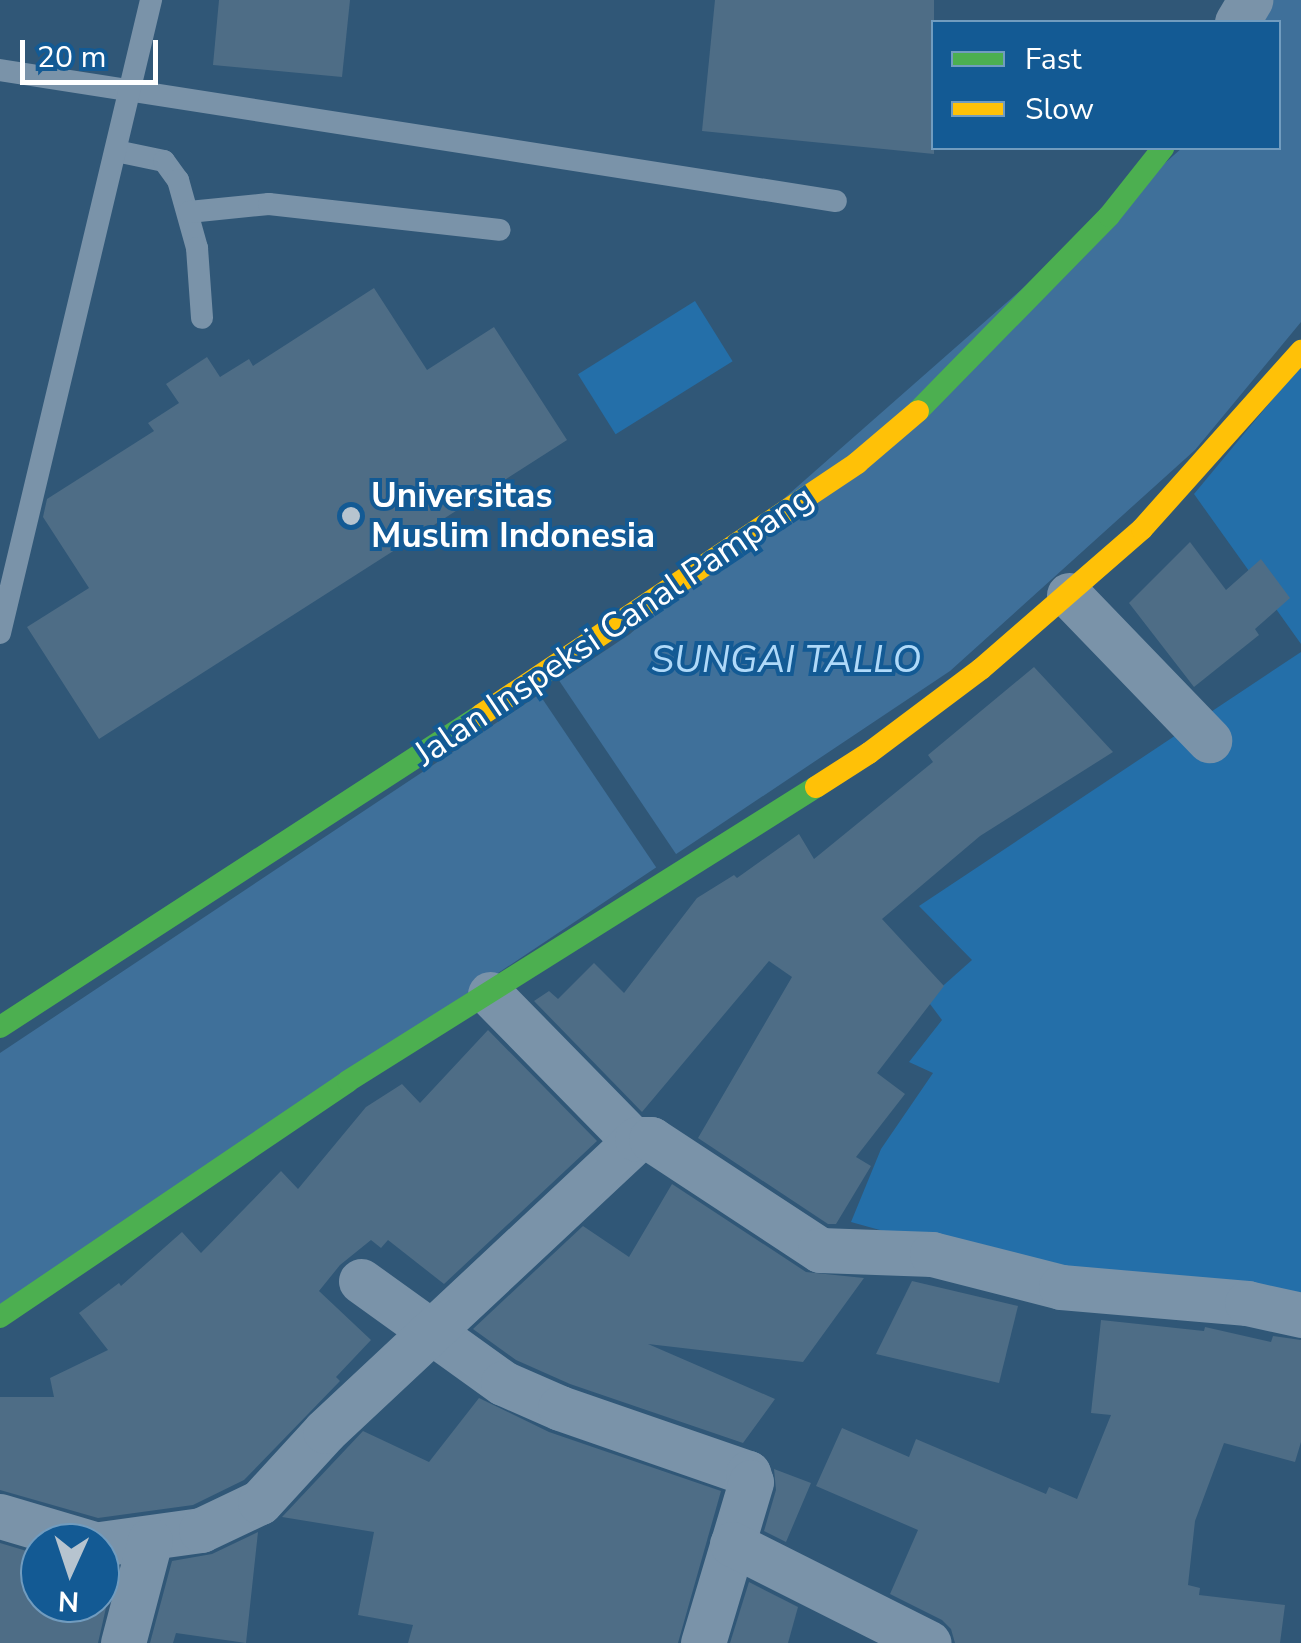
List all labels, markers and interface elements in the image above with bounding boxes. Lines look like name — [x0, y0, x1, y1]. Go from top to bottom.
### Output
scale bar — [25, 20, 162, 82]
legend — [931, 20, 1281, 150]
text: 20 m — [37, 37, 106, 78]
text: Fast — [1025, 39, 1082, 80]
text: Slow — [1025, 89, 1094, 130]
place label: Universitas Muslim Indonesia — [371, 475, 655, 557]
street label: Jalan Inspeksi Canal Pampang — [407, 477, 821, 775]
marker: Universitas Muslim Indonesia — [340, 505, 362, 527]
water label: SUNGAI TALLO — [651, 637, 921, 683]
north arrow — [20, 1523, 120, 1623]
text: N — [57, 1581, 80, 1620]

